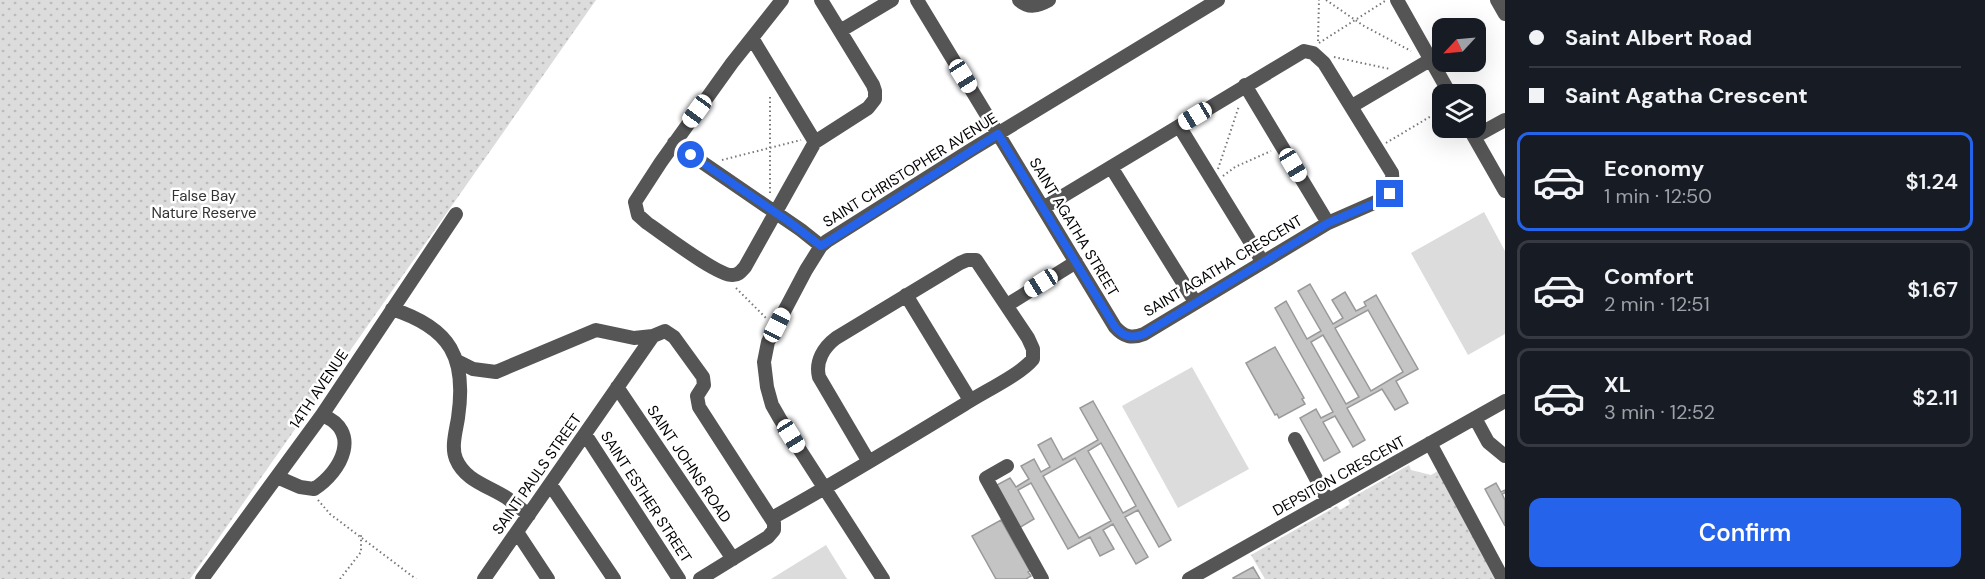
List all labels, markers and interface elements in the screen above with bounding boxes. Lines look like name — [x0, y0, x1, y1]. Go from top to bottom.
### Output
north arrow — [1432, 18, 1486, 72]
map controls — [1432, 18, 1486, 138]
text: Saint Albert Road — [1565, 23, 1752, 52]
car — [946, 56, 980, 96]
text: Saint Agatha Crescent — [1565, 81, 1808, 110]
button: layers — [1432, 84, 1486, 138]
car — [679, 91, 715, 131]
car — [1175, 99, 1215, 133]
street label: SAINT CHRISTOPHER AVENUE — [819, 108, 1001, 232]
route start — [677, 141, 704, 168]
car — [1276, 145, 1310, 185]
street label: SAINT AGATHA STREET — [1025, 154, 1123, 300]
text: Economy — [1604, 154, 1704, 183]
icon: car — [1532, 155, 1586, 209]
text: $1.24 — [1906, 167, 1958, 196]
route end — [1376, 180, 1403, 207]
text: 1 min · 12:50 — [1604, 183, 1712, 209]
park label: False Bay Nature Reserve — [151, 186, 257, 223]
street label: SAINT AGATHA CRESCENT — [1140, 211, 1306, 321]
text: Comfort — [1604, 262, 1694, 291]
icon: car — [1532, 263, 1586, 317]
car — [1021, 266, 1061, 300]
text: $1.67 — [1907, 275, 1958, 304]
text: 2 min · 12:51 — [1604, 291, 1710, 317]
car — [761, 305, 793, 345]
street label: 14TH AVENUE — [285, 345, 353, 433]
text: XL — [1604, 370, 1631, 399]
icon: car — [1532, 371, 1586, 425]
text: $2.11 — [1912, 383, 1958, 412]
text: 3 min · 12:52 — [1604, 399, 1715, 425]
street label: SAINT JOHNS ROAD — [642, 401, 736, 527]
street label: SAINT PAULS STREET — [488, 410, 586, 538]
car — [774, 416, 808, 456]
street label: SAINT ESTHER STREET — [596, 427, 696, 567]
street label: DEPSITON CRESCENT — [1269, 431, 1409, 521]
button: Confirm — [1529, 498, 1961, 567]

